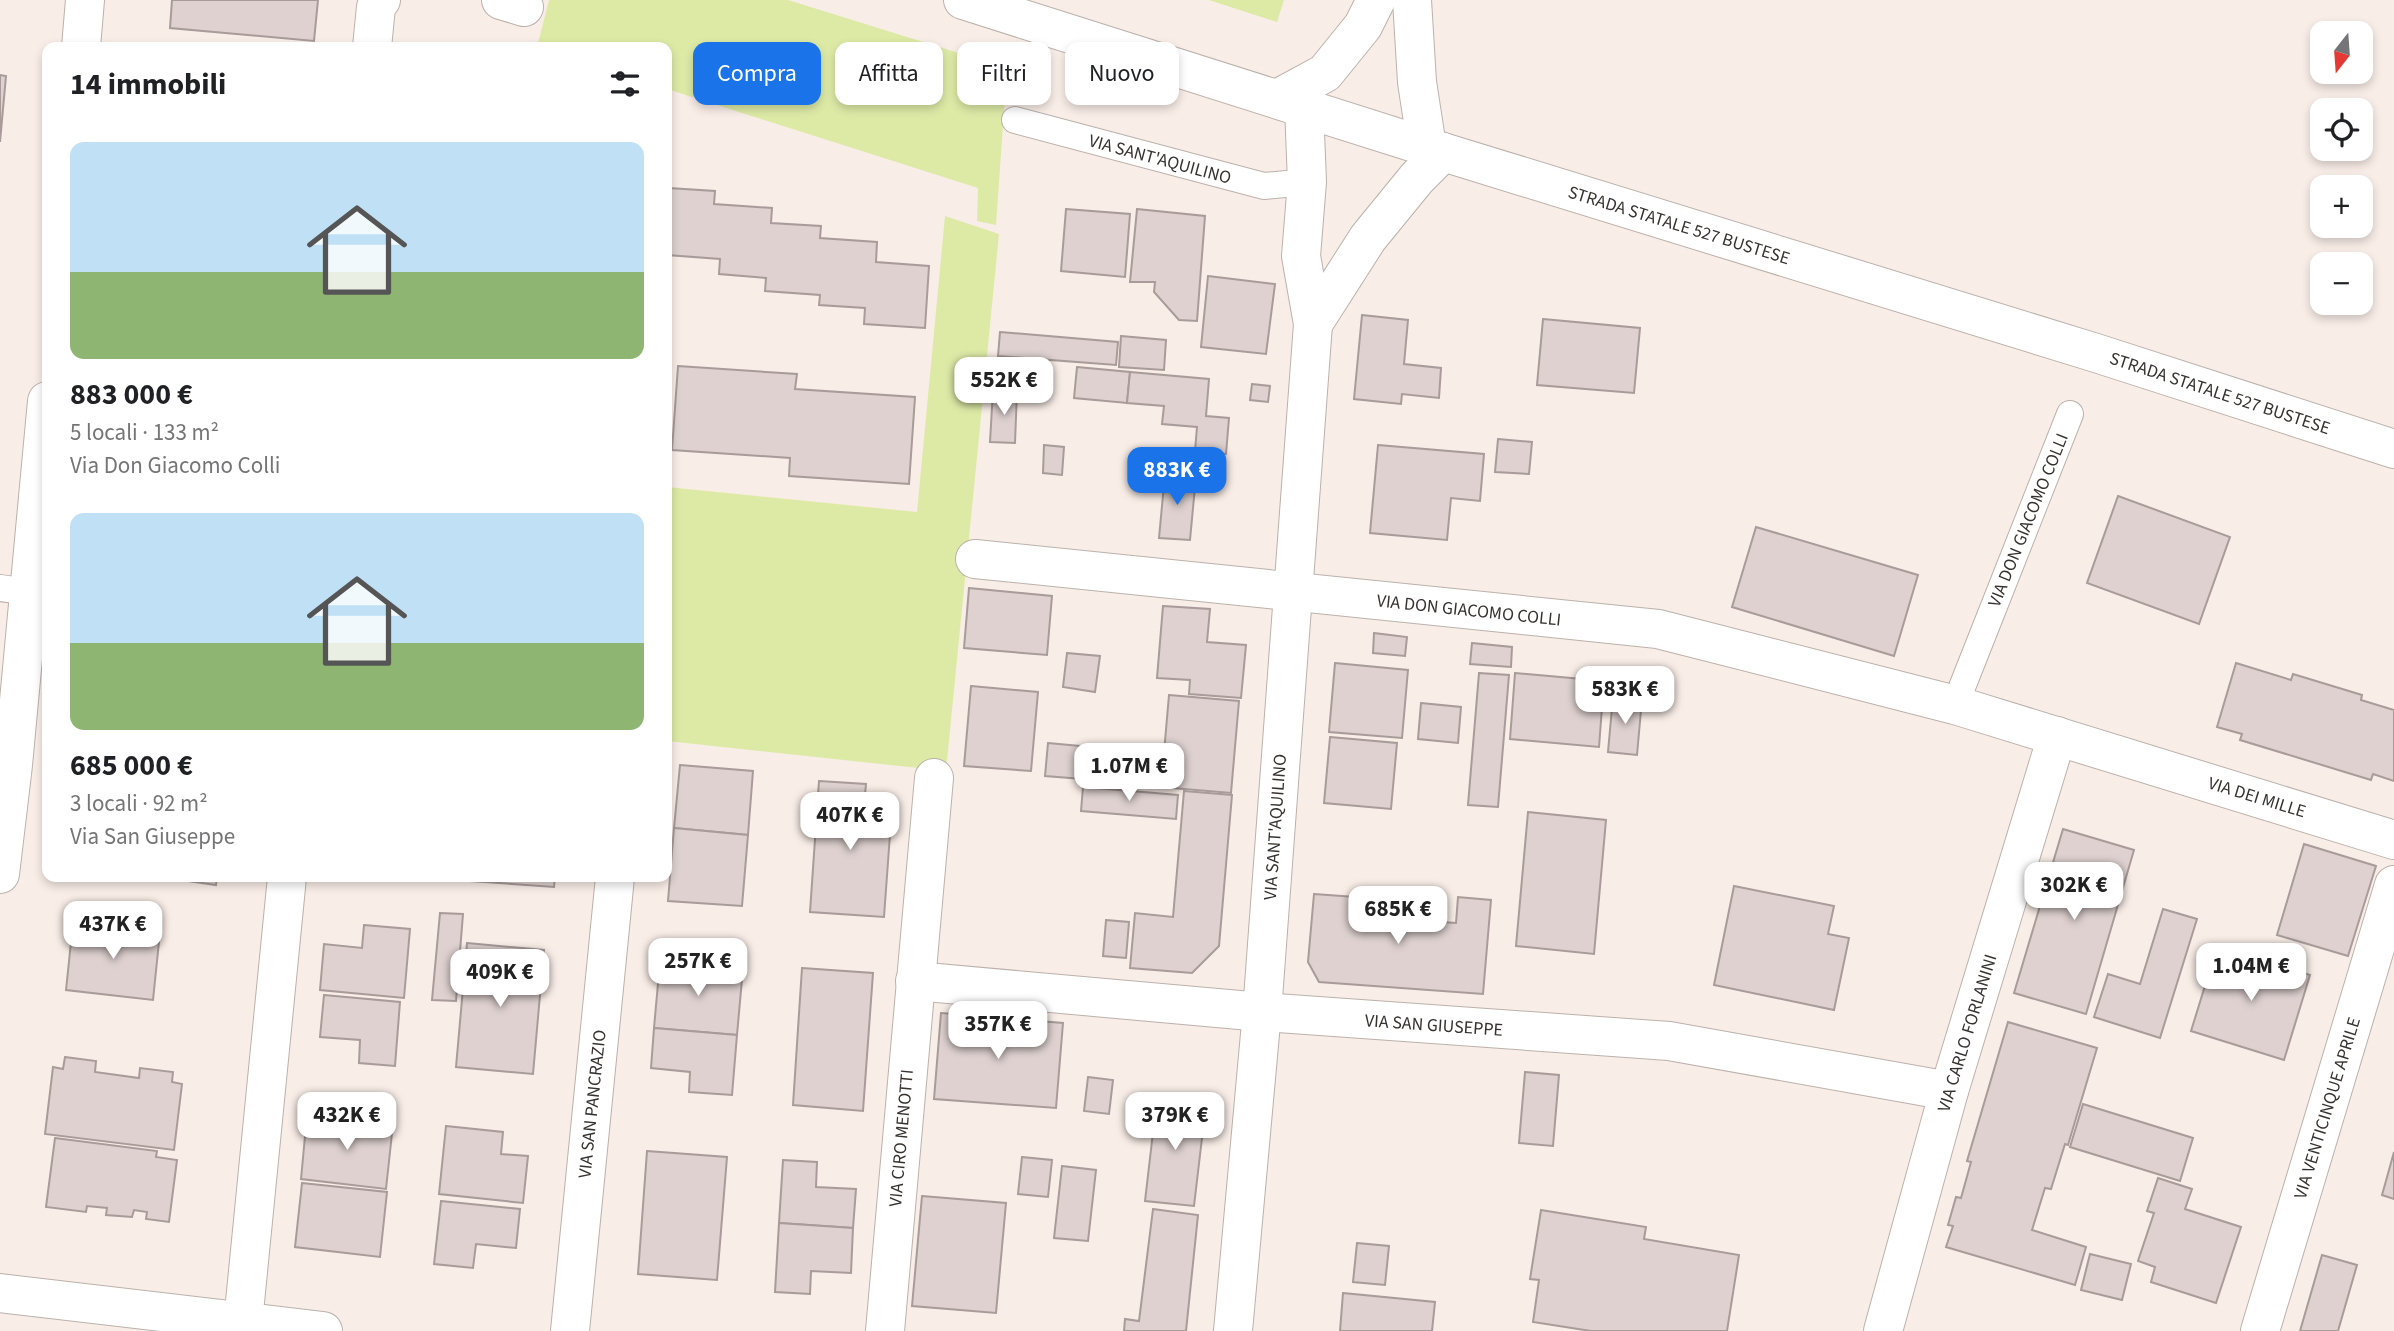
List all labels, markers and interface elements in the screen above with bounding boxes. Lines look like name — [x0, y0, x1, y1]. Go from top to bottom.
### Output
north arrow — [2310, 21, 2373, 84]
map controls — [2310, 21, 2373, 315]
chip: Compra — [693, 42, 821, 105]
chip: Affitta — [835, 42, 943, 105]
chip: Filtri — [957, 42, 1051, 105]
chip: Nuovo — [1065, 42, 1179, 105]
text: 14 immobili — [70, 63, 226, 106]
icon: filters — [606, 65, 644, 103]
button: locate — [2310, 98, 2373, 161]
street label: VIA SANT'AQUILINO — [1086, 128, 1234, 191]
button: + — [2310, 175, 2373, 238]
street label: STRADA STATALE 527 BUSTESE — [1565, 180, 1793, 271]
icon: home — [294, 187, 420, 313]
button: − — [2310, 252, 2373, 315]
street label: STRADA STATALE 527 BUSTESE — [2106, 346, 2333, 441]
pin: 552K € — [947, 358, 1061, 417]
text: 552K € — [970, 363, 1038, 396]
text: 883 000 € — [70, 373, 193, 416]
text: 5 locali · 133 m² — [70, 416, 219, 449]
street label: VIA DON GIACOMO COLLI — [1982, 430, 2075, 611]
pin: 883K € — [1120, 448, 1234, 507]
text: Via Don Giacomo Colli — [70, 449, 281, 482]
text: 883K € — [1143, 453, 1211, 486]
icon: home — [294, 558, 420, 684]
street label: VIA DON GIACOMO COLLI — [1375, 588, 1562, 633]
pin: 583K € — [1568, 666, 1682, 726]
text: 583K € — [1591, 672, 1659, 705]
text: 685 000 € — [70, 744, 193, 787]
pin: 1.07M € — [1064, 744, 1194, 803]
text: 1.07M € — [1090, 749, 1168, 782]
street label: VIA SANT'AQUILINO — [1258, 753, 1293, 901]
street label: VIA DEI MILLE — [2205, 771, 2309, 824]
text: 3 locali · 92 m² — [70, 787, 208, 820]
pin: 407K € — [793, 792, 907, 852]
text: 407K € — [816, 798, 884, 831]
text: Via San Giuseppe — [70, 820, 235, 853]
pin: 302K € — [2017, 862, 2131, 922]
text: 302K € — [2040, 868, 2108, 901]
pin: 685K € — [1341, 886, 1455, 946]
text: 685K € — [1364, 892, 1432, 925]
pin: 437K € — [56, 902, 170, 961]
text: 437K € — [79, 907, 147, 940]
pin: 257K € — [641, 939, 755, 998]
text: 257K € — [664, 944, 732, 977]
pin: 1.04M € — [2186, 944, 2316, 1003]
text: 1.04M € — [2212, 949, 2290, 982]
pin: 409K € — [443, 950, 557, 1009]
street label: VIA CARLO FORLANINI — [1932, 951, 2003, 1115]
text: 409K € — [466, 955, 534, 988]
pin: 357K € — [941, 1002, 1055, 1061]
text: 357K € — [964, 1007, 1032, 1040]
street label: VIA SAN GIUSEPPE — [1364, 1008, 1504, 1043]
street label: VIA VENTICINQUE APRILE — [2288, 1014, 2367, 1202]
street label: VIA SAN PANCRAZIO — [572, 1028, 613, 1180]
street label: VIA CIRO MENOTTI — [883, 1068, 920, 1208]
pin: 432K € — [290, 1092, 404, 1152]
pin: 379K € — [1118, 1092, 1232, 1152]
text: 432K € — [313, 1098, 381, 1131]
text: 379K € — [1141, 1098, 1209, 1131]

